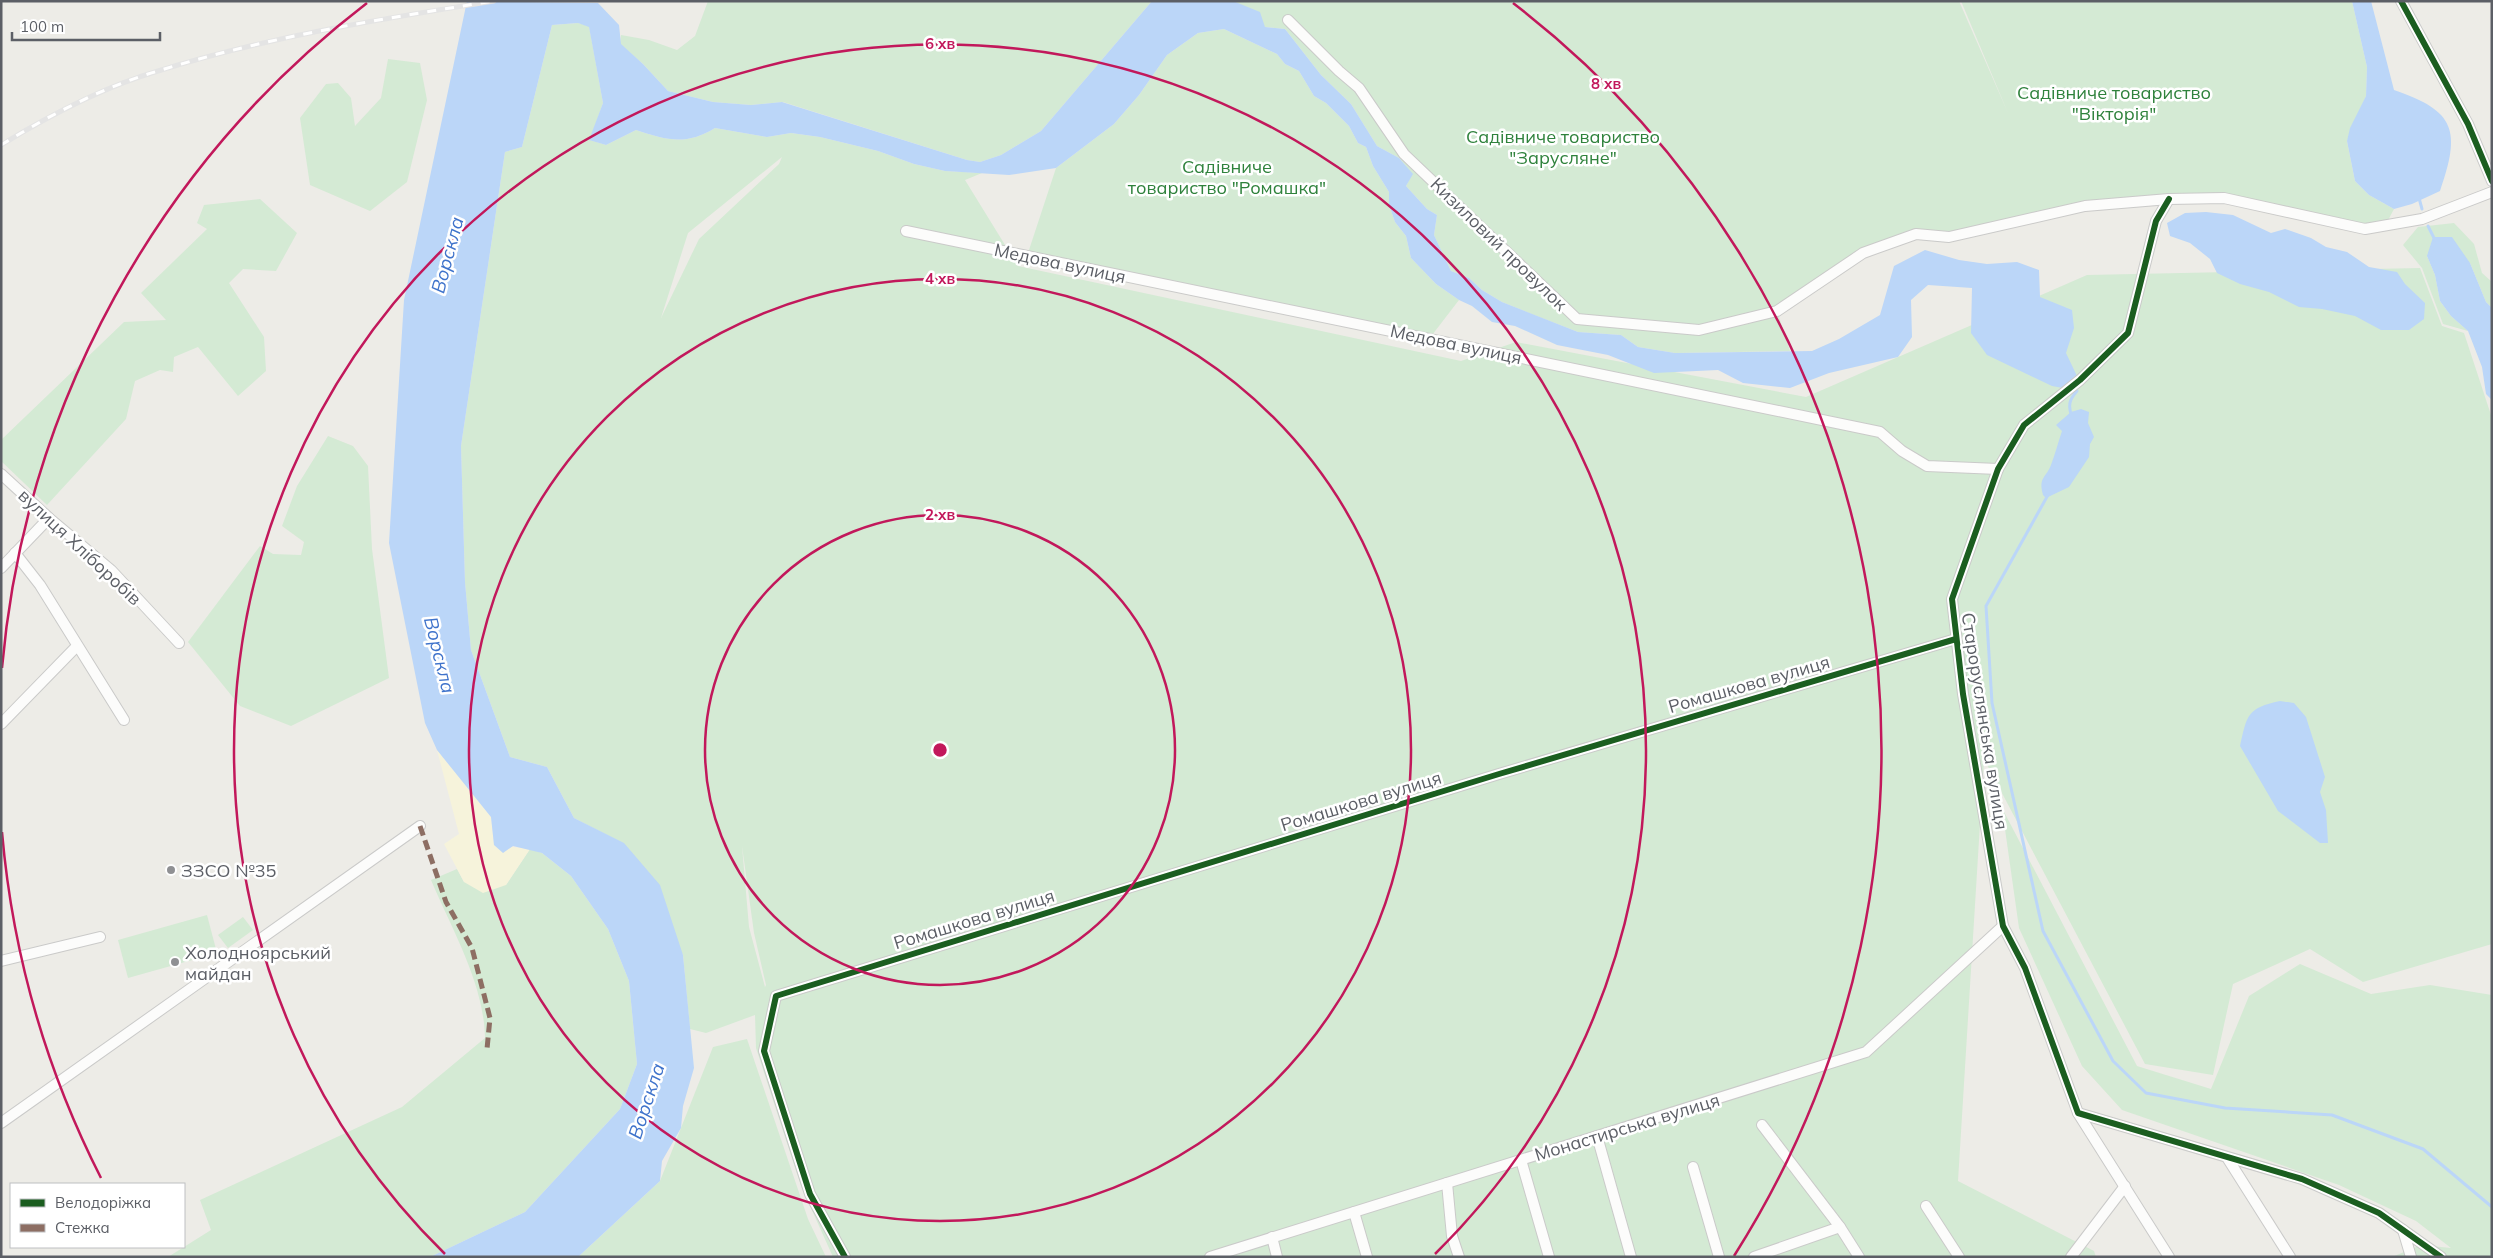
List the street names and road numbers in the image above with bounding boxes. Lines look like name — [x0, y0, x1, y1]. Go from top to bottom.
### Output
street label: Кизиловий провулок — [1426, 173, 1573, 316]
street label: Медова вулиця — [992, 238, 1128, 288]
street label: Медова вулиця — [1388, 319, 1524, 369]
street label: вулиця Хліборобів — [14, 484, 146, 610]
street label: Староруслянська вулиця — [1956, 611, 2014, 831]
street label: Ромашкова вулиця — [1666, 650, 1832, 718]
street label: Ромашкова вулиця — [1278, 766, 1444, 836]
street label: Ромашкова вулиця — [891, 884, 1057, 954]
street label: Монастирська вулиця — [1532, 1088, 1722, 1166]

